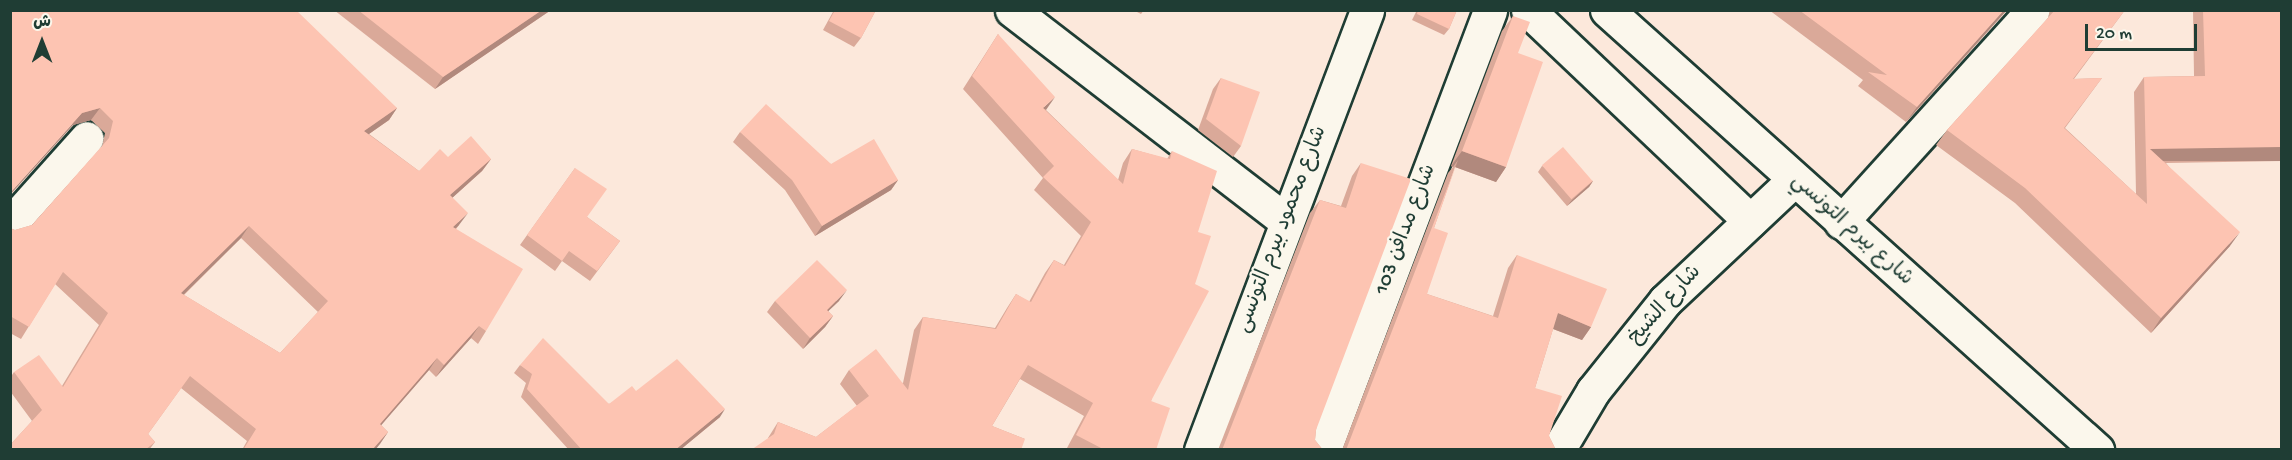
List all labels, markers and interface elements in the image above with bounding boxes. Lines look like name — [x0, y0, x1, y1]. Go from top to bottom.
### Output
north arrow — [12, 12, 72, 72]
scale bar — [2088, 12, 2200, 50]
text: ش — [33, 14, 51, 33]
text: 20 m — [2096, 24, 2132, 45]
street label: شارع محمود بيرم التونسى — [1232, 123, 1334, 337]
street label: شارع مدافن 103 — [1371, 161, 1443, 299]
street label: شارع بيرم التونسي — [1785, 169, 1917, 293]
street label: شارع الشيخ — [1624, 261, 1708, 351]

